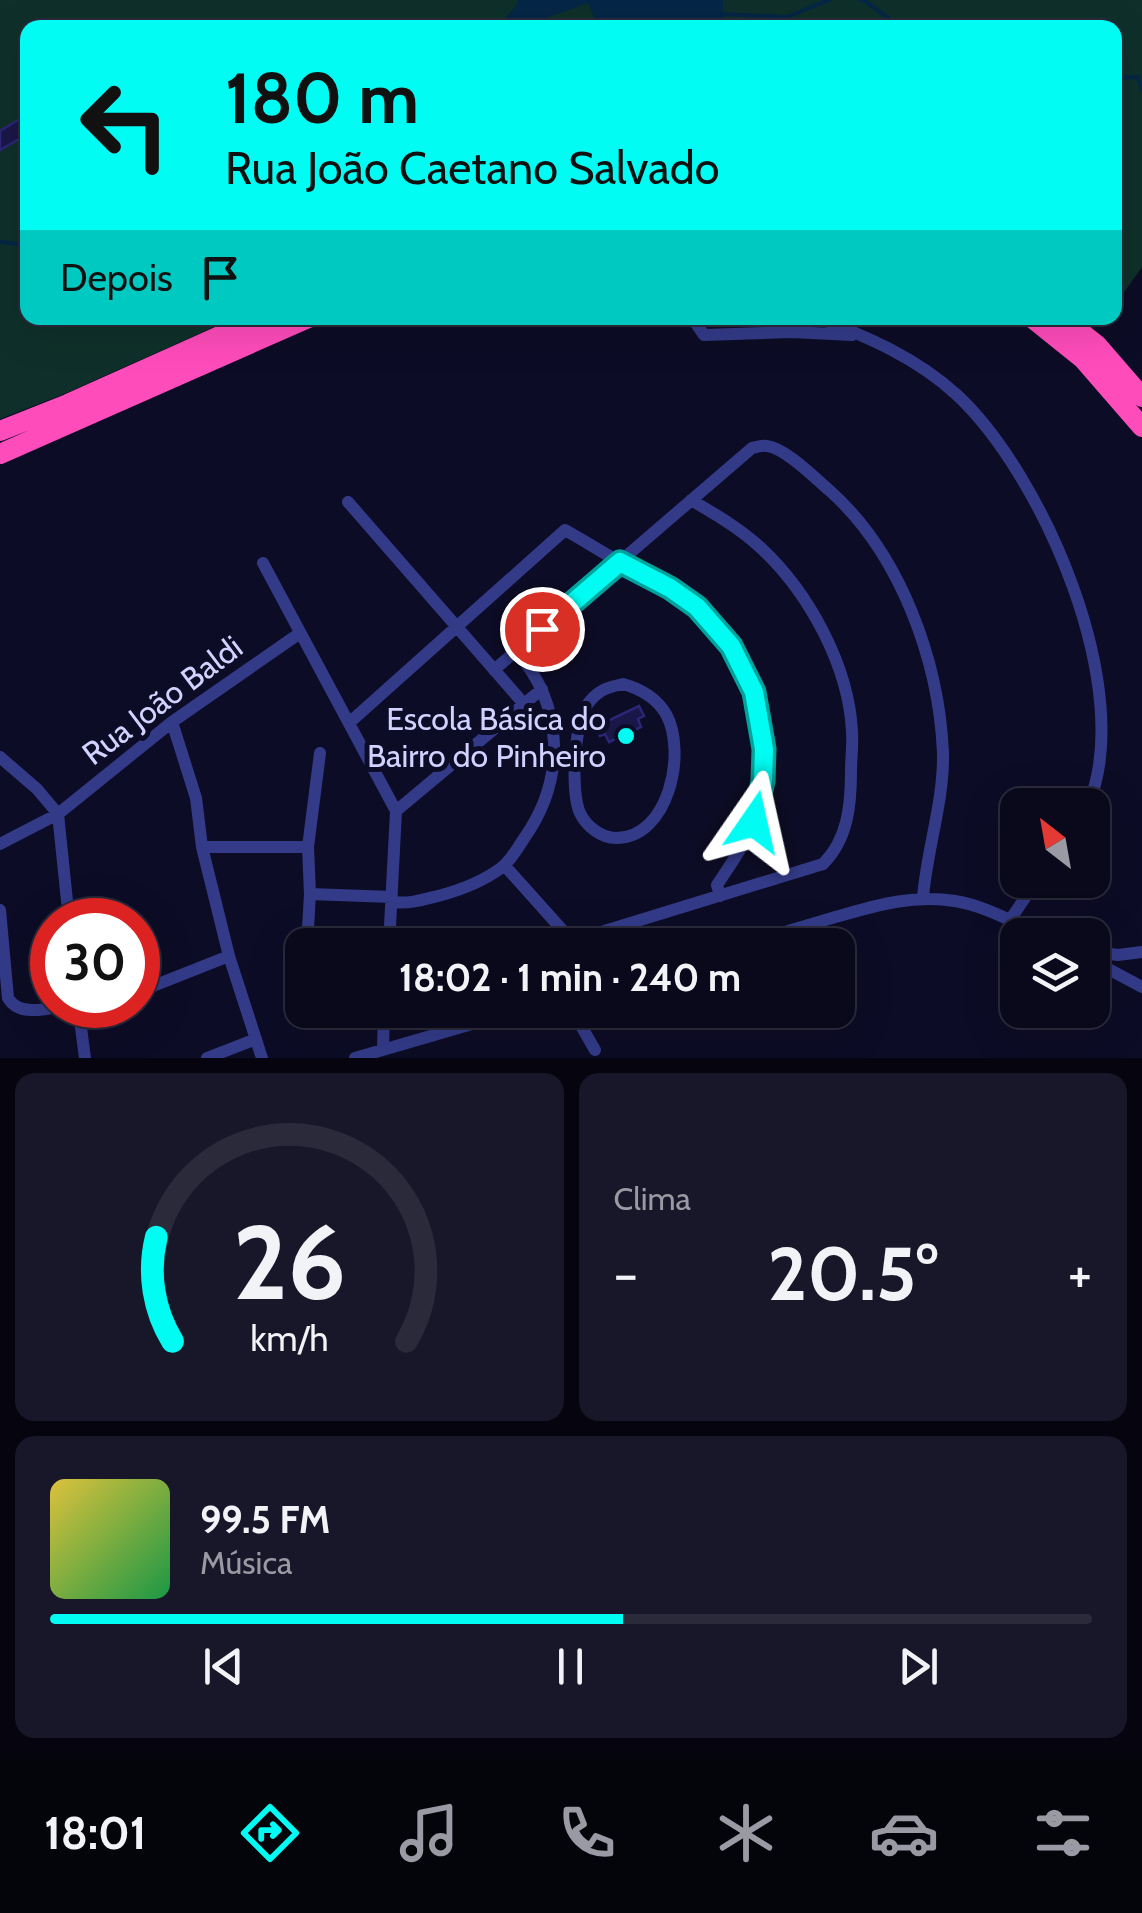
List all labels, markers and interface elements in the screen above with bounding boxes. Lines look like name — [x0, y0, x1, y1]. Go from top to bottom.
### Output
text: 180 m — [225, 55, 419, 141]
icon: left — [60, 60, 190, 190]
text: Rua João Caetano Salvado — [225, 141, 720, 195]
icon: arrive — [193, 250, 248, 305]
text: Depois — [60, 254, 173, 301]
pin — [500, 587, 585, 672]
icon: arrive — [515, 602, 570, 657]
street label: Rua João Baldi — [74, 627, 250, 773]
place label: Escola Básica do Bairro do Pinheiro — [367, 699, 606, 775]
marker: Escola Básica do Bairro do Pinheiro — [615, 725, 637, 747]
position arrow — [702, 770, 806, 874]
north arrow — [1000, 788, 1110, 898]
map controls — [1000, 788, 1110, 1028]
speed limit sign: 30 — [30, 898, 160, 1028]
button: layers — [1000, 918, 1110, 1028]
text: 18:02 · 1 min · 240 m — [399, 954, 741, 1001]
text: Clima — [614, 1179, 691, 1218]
text: 26 — [233, 1199, 346, 1325]
text: 20.5° — [768, 1228, 938, 1319]
text: − — [614, 1240, 638, 1307]
text: + — [1068, 1240, 1092, 1307]
text: km/h — [250, 1317, 328, 1360]
text: 99.5 FM — [200, 1496, 330, 1543]
text: Música — [200, 1543, 292, 1582]
icon: previous — [196, 1639, 251, 1694]
icon: pause — [543, 1639, 598, 1694]
icon: next — [891, 1639, 946, 1694]
icon: directions — [235, 1798, 305, 1868]
icon: music — [394, 1798, 464, 1868]
icon: phone — [552, 1798, 622, 1868]
icon: climate — [711, 1798, 781, 1868]
icon: car — [869, 1798, 939, 1868]
icon: filters — [1028, 1798, 1098, 1868]
text: 18:01 — [44, 1806, 146, 1860]

